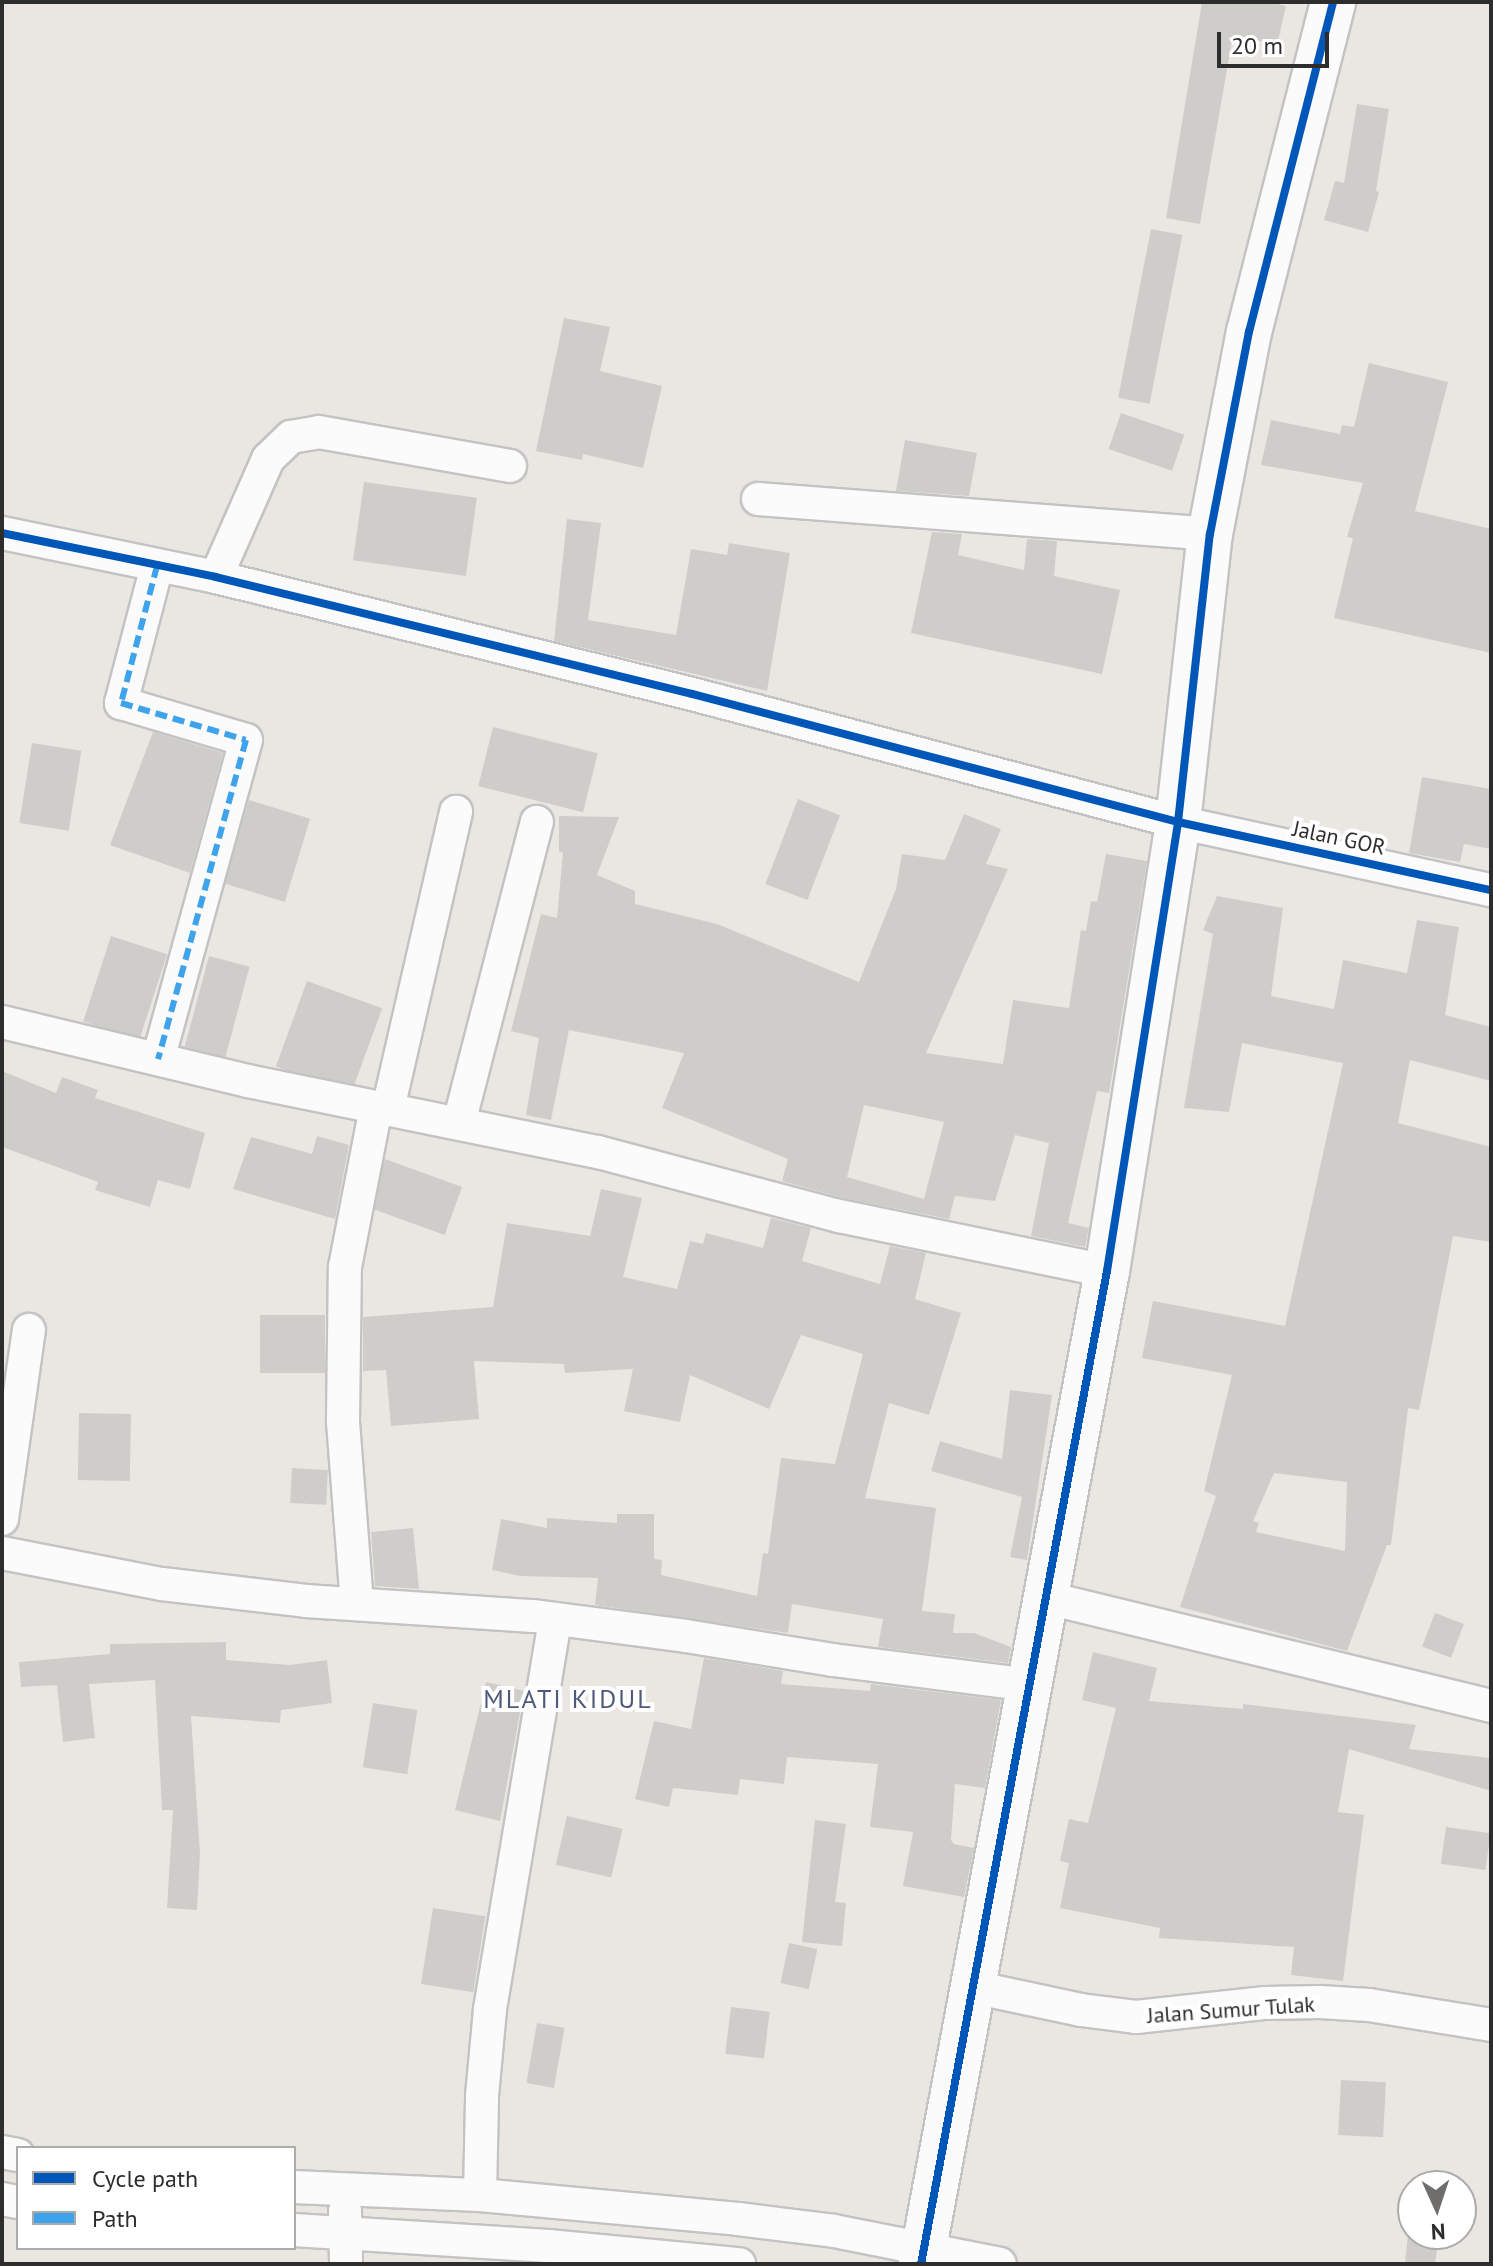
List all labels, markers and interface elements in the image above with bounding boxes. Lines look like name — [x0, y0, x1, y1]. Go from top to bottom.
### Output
scale bar — [1221, 16, 1333, 66]
text: 20 m — [1231, 30, 1283, 61]
street label: Jalan GOR — [1290, 815, 1388, 861]
district label: MLATI KIDUL — [483, 1683, 653, 1715]
street label: Jalan Sumur Tulak — [1146, 1991, 1316, 2029]
legend — [16, 2146, 296, 2250]
text: Cycle path — [92, 2163, 198, 2194]
north arrow — [1397, 2170, 1477, 2250]
text: Path — [92, 2203, 138, 2234]
text: N — [1430, 2218, 1446, 2246]

